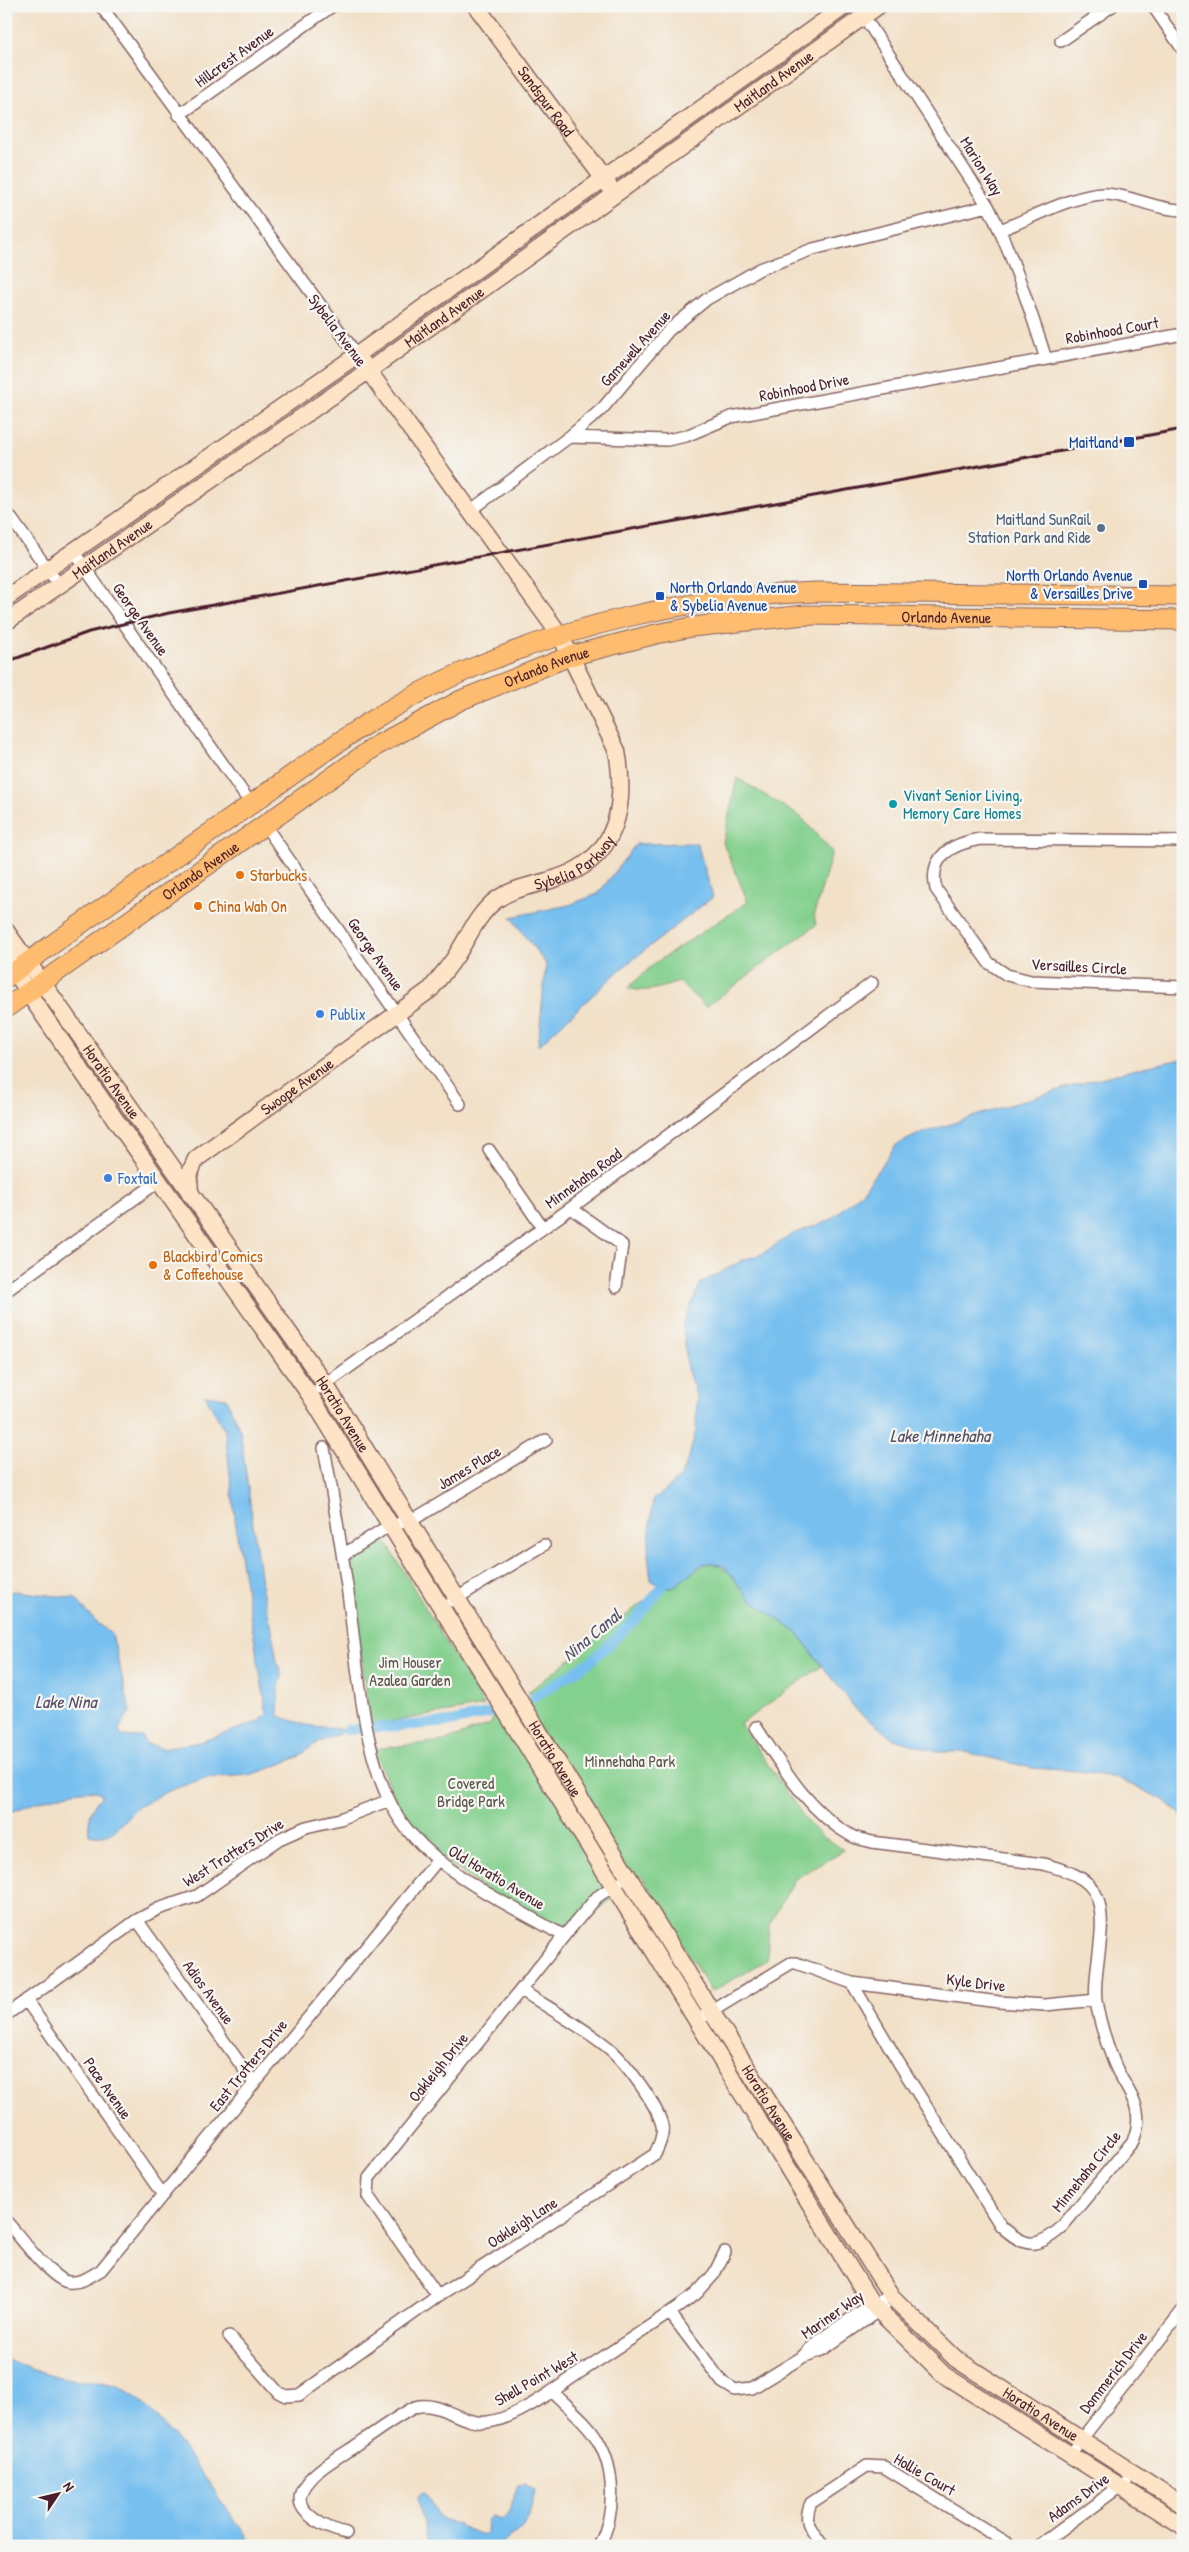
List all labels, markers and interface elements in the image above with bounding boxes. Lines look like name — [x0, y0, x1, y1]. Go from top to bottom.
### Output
street label: Hillcrest Avenue — [190, 20, 278, 92]
street label: Maitland Avenue — [729, 44, 818, 117]
street label: Sandspur Road — [513, 61, 580, 141]
street label: Marion Way — [955, 132, 1009, 200]
street label: Maitland Avenue — [400, 280, 489, 353]
street label: Sybelia Avenue — [304, 289, 373, 371]
street label: Gamewell Avenue — [595, 304, 676, 391]
street label: Robinhood Court — [1064, 311, 1161, 349]
street label: Robinhood Drive — [757, 367, 851, 406]
place label: Maitland — [1069, 431, 1118, 453]
marker: Maitland — [1122, 435, 1136, 449]
place label: Maitland SunRail Station Park and Ride — [968, 508, 1092, 548]
street label: Maitland Avenue — [67, 513, 157, 584]
marker: Maitland SunRail Station Park and Ride — [1095, 522, 1107, 534]
place label: North Orlando Avenue & Versailles Drive — [1006, 564, 1134, 604]
place label: North Orlando Avenue & Sybelia Avenue — [670, 576, 797, 616]
street label: George Avenue — [108, 578, 175, 660]
marker: North Orlando Avenue & Versailles Drive — [1137, 578, 1149, 590]
marker: North Orlando Avenue & Sybelia Avenue — [654, 590, 666, 602]
street label: Orlando Avenue — [901, 605, 992, 628]
street label: Orlando Avenue — [501, 640, 592, 693]
place label: Vivant Senior Living, Memory Care Homes — [903, 784, 1023, 824]
marker: Vivant Senior Living, Memory Care Homes — [887, 798, 899, 810]
street label: Sybelia Parkway — [532, 831, 619, 895]
street label: Orlando Avenue — [157, 835, 244, 905]
place label: Starbucks — [250, 864, 307, 886]
marker: Starbucks — [234, 869, 246, 881]
place label: China Wah On — [208, 895, 287, 917]
marker: China Wah On — [192, 900, 204, 912]
street label: George Avenue — [343, 913, 410, 995]
street label: Versailles Circle — [1030, 953, 1128, 980]
place label: Publix — [330, 1003, 366, 1025]
marker: Publix — [314, 1008, 326, 1020]
street label: Horatio Avenue — [78, 1040, 146, 1124]
street label: Swoope Avenue — [256, 1052, 338, 1120]
street label: Minnehaha Road — [540, 1143, 626, 1213]
place label: Foxtail — [117, 1167, 158, 1189]
marker: Foxtail — [102, 1172, 114, 1184]
place label: Blackbird Comics & Coffeehouse — [163, 1245, 263, 1285]
marker: Blackbird Comics & Coffeehouse — [147, 1259, 159, 1271]
street label: Horatio Avenue — [311, 1371, 376, 1457]
water label: Lake Minnehaha — [890, 1423, 992, 1448]
street label: James Place — [433, 1439, 505, 1494]
water label: Nina Canal — [557, 1602, 627, 1667]
park label: Jim Houser Azalea Garden — [369, 1651, 451, 1691]
water label: Lake Nina — [35, 1689, 99, 1714]
street label: Horatio Avenue — [524, 1716, 588, 1802]
park label: Minnehaha Park — [585, 1750, 676, 1772]
park label: Covered Bridge Park — [437, 1772, 505, 1812]
street label: West Trotters Drive — [178, 1812, 288, 1892]
street label: Old Horatio Avenue — [445, 1839, 550, 1915]
street label: Adios Avenue — [178, 1955, 240, 2029]
street label: Kyle Drive — [945, 1967, 1008, 1997]
street label: East Trotters Drive — [204, 2014, 292, 2116]
street label: Oakleigh Drive — [403, 2027, 473, 2106]
street label: Pace Avenue — [79, 2053, 138, 2124]
street label: Horatio Avenue — [737, 2060, 802, 2146]
street label: Minnehaha Circle — [1046, 2125, 1126, 2216]
street label: Oakleigh Lane — [483, 2191, 562, 2253]
street label: Mariner Way — [796, 2284, 868, 2344]
street label: Dommerich Drive — [1074, 2326, 1152, 2418]
street label: Shell Point West — [490, 2345, 582, 2411]
street label: Horatio Avenue — [999, 2381, 1084, 2447]
street label: Hollie Court — [890, 2448, 960, 2501]
street label: Adams Drive — [1043, 2467, 1114, 2527]
north arrow — [32, 2470, 82, 2520]
text: N — [59, 2478, 79, 2495]

